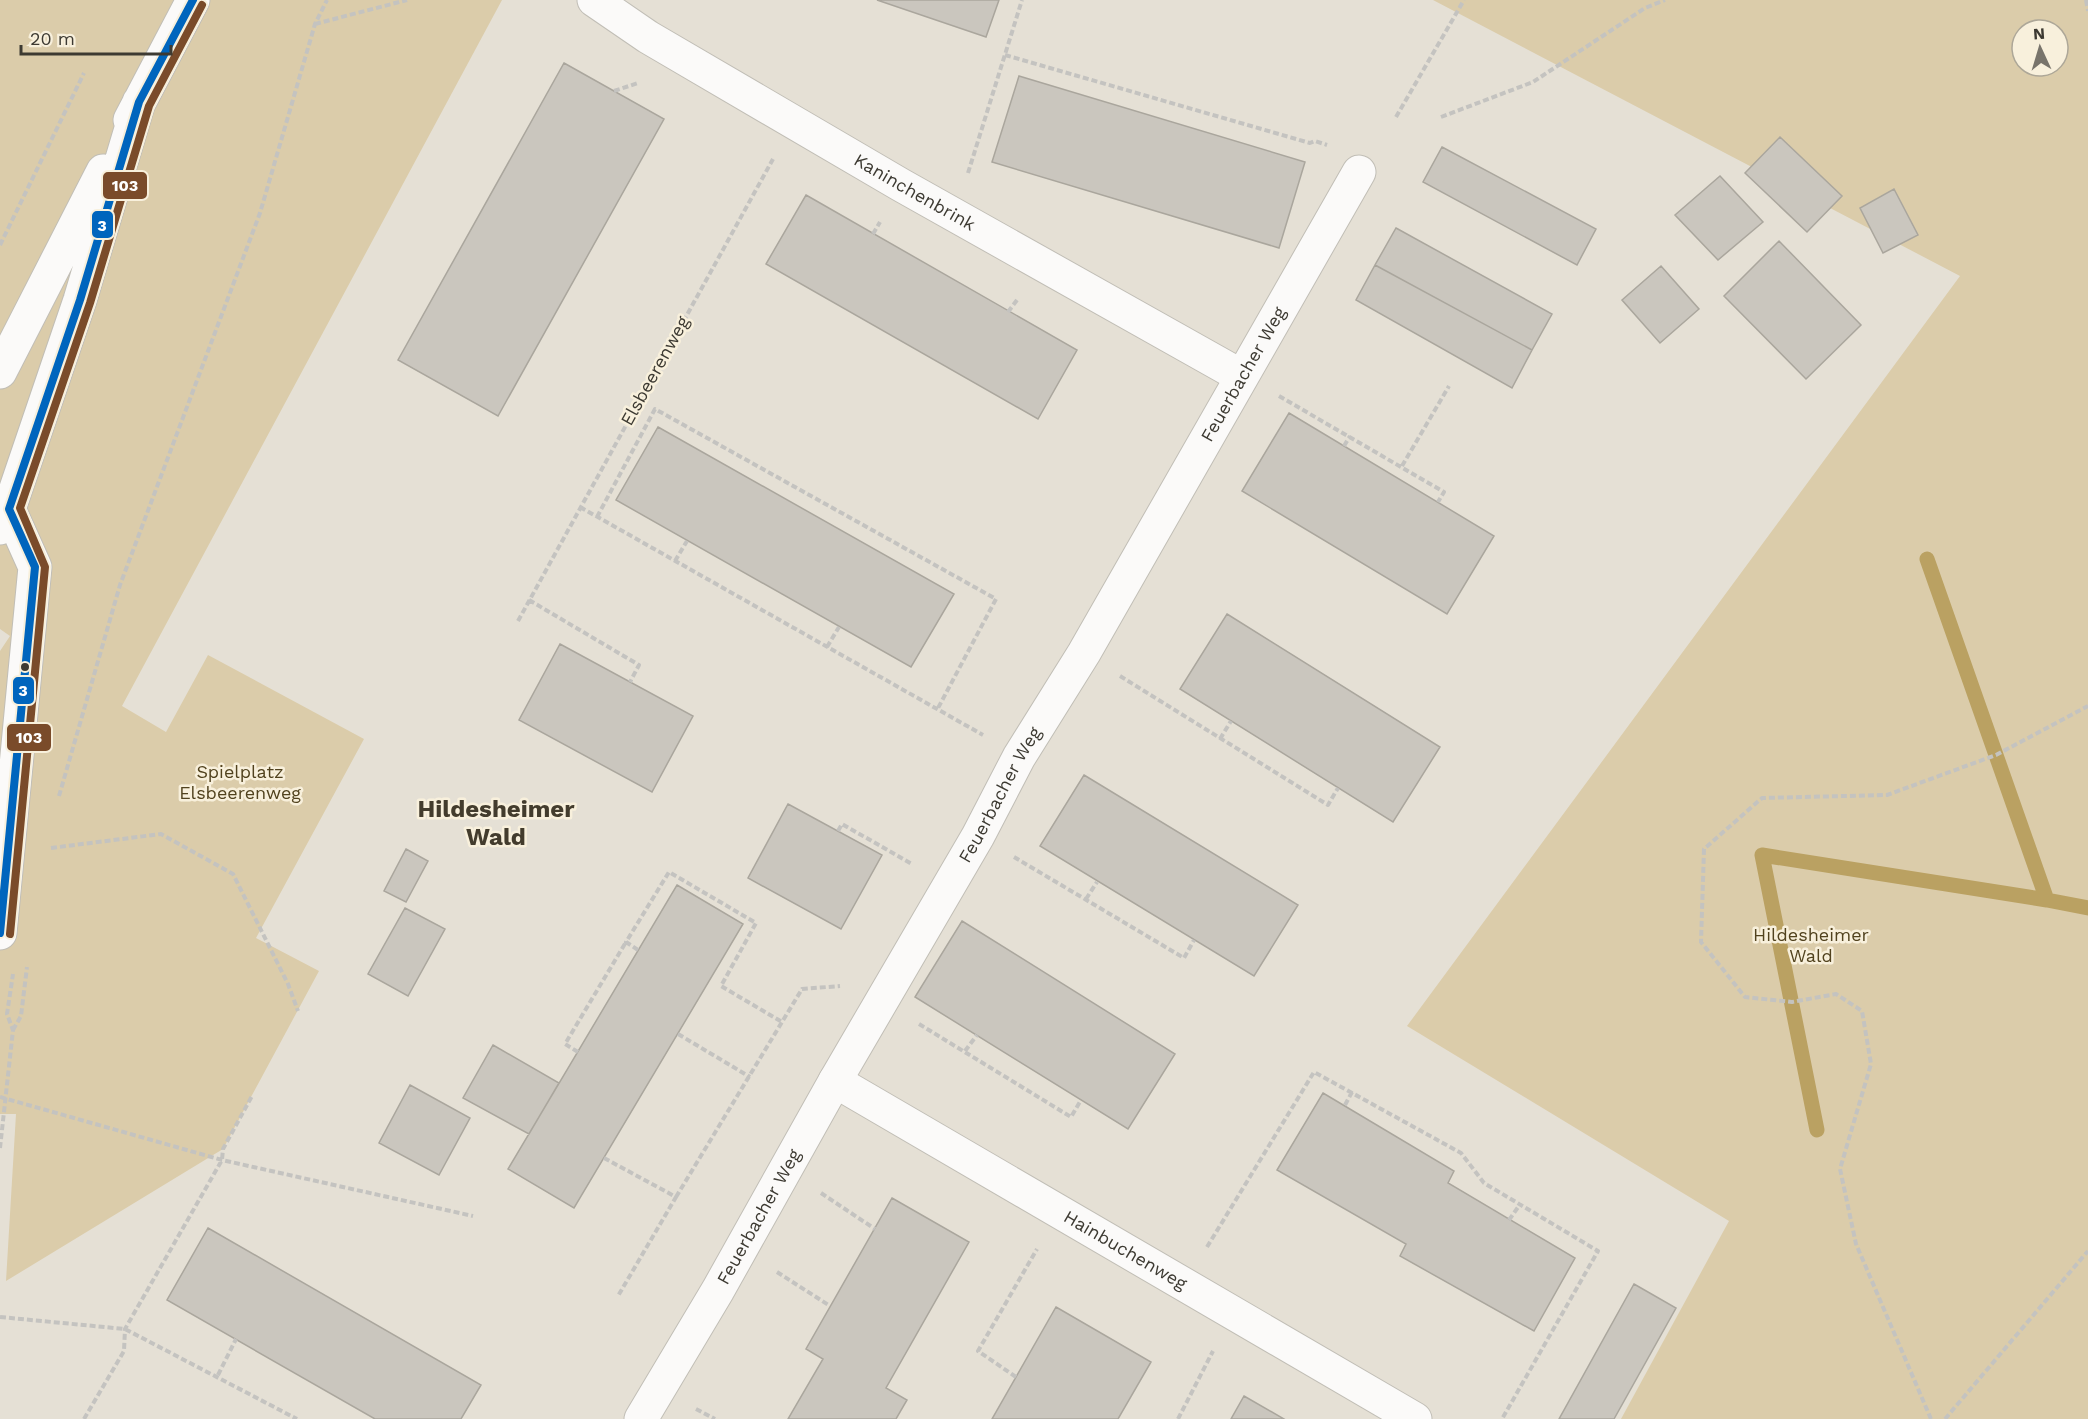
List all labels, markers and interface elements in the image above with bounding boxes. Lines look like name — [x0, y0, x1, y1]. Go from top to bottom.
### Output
scale bar — [21, 18, 171, 56]
north arrow — [2010, 18, 2070, 78]
text: N — [2032, 24, 2046, 43]
text: 20 m — [30, 28, 75, 49]
street label: Kaninchenbrink — [850, 149, 979, 235]
line badge: 103 — [102, 171, 148, 200]
text: 103 — [112, 176, 138, 195]
line badge: 3 — [91, 210, 114, 239]
text: 3 — [97, 216, 107, 235]
street label: Feuerbacher Weg — [1196, 303, 1290, 445]
street label: Elsbeerenweg — [616, 312, 693, 429]
unlabelled marker — [19, 661, 31, 673]
line badge: 3 — [12, 676, 35, 705]
text: 3 — [18, 681, 28, 700]
street label: Feuerbacher Weg — [954, 722, 1045, 866]
line badge: 103 — [6, 723, 52, 752]
text: 103 — [16, 728, 42, 747]
park label: Spielplatz Elsbeerenweg — [179, 761, 301, 803]
district label: Hildesheimer Wald — [418, 795, 575, 851]
park label: Hildesheimer Wald — [1753, 924, 1869, 966]
street label: Feuerbacher Weg — [712, 1145, 805, 1288]
street label: Hainbuchenweg — [1060, 1206, 1191, 1294]

